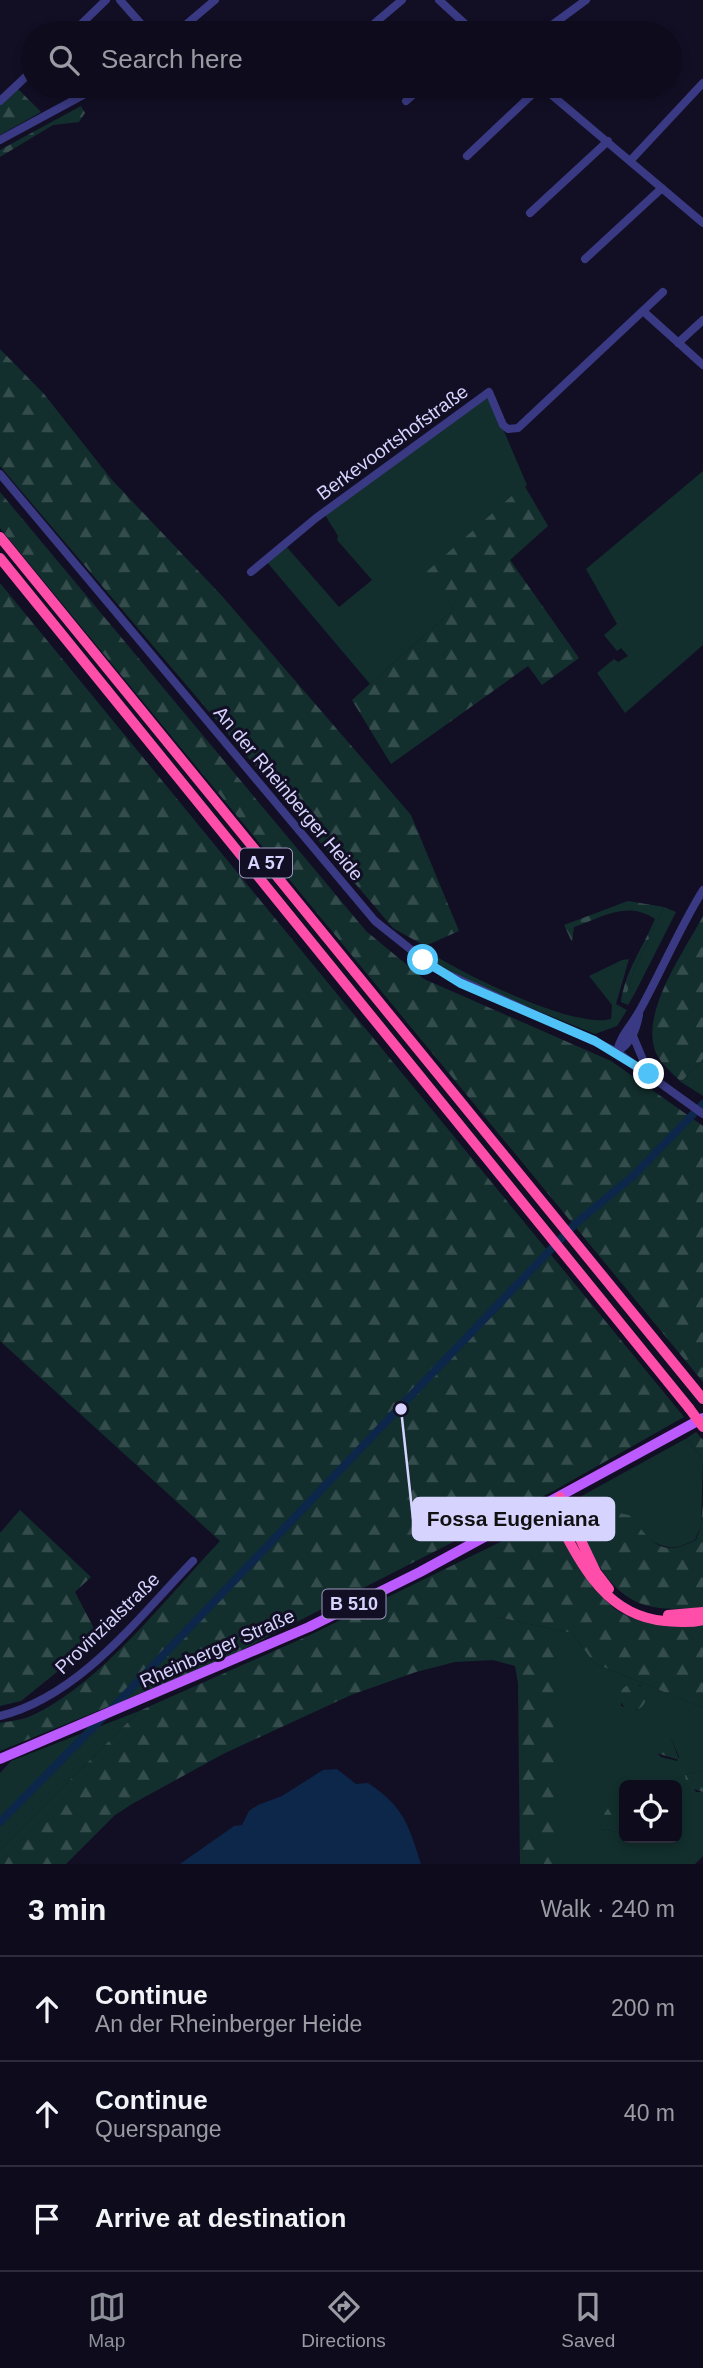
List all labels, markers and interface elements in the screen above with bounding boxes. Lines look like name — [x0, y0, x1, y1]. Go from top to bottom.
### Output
search box — [21, 21, 682, 98]
icon: search — [45, 41, 83, 79]
text: Search here — [101, 44, 243, 74]
street label: Berkevoortshofstraße — [313, 381, 472, 504]
street label: An der Rheinberger Heide — [210, 702, 368, 885]
road number: A 57 — [240, 848, 292, 878]
route start — [407, 944, 438, 975]
route end — [633, 1058, 664, 1089]
callout: Fossa Eugeniana — [413, 1498, 614, 1540]
text: Fossa Eugeniana — [427, 1507, 600, 1530]
street label: Provinzialstraße — [51, 1568, 164, 1678]
road number: B 510 — [322, 1590, 386, 1618]
street label: Rheinberger Straße — [137, 1605, 298, 1692]
map controls — [619, 1780, 682, 1843]
button: locate — [619, 1780, 682, 1843]
text: 3 min — [28, 1893, 106, 1926]
text: Walk · 240 m — [540, 1896, 675, 1922]
text: Continue — [95, 1980, 208, 2010]
icon: ahead — [28, 1990, 66, 2028]
text: 200 m — [611, 1995, 675, 2021]
text: An der Rheinberger Heide — [95, 2011, 362, 2037]
text: Continue — [95, 2085, 208, 2115]
icon: ahead — [28, 2095, 66, 2133]
text: 40 m — [624, 2100, 675, 2126]
text: Querspange — [95, 2116, 222, 2142]
icon: arrive — [28, 2200, 66, 2238]
text: Arrive at destination — [95, 2203, 346, 2233]
tab: Map — [88, 2288, 126, 2352]
tab: Directions — [301, 2288, 386, 2352]
tab: Saved — [561, 2288, 615, 2352]

